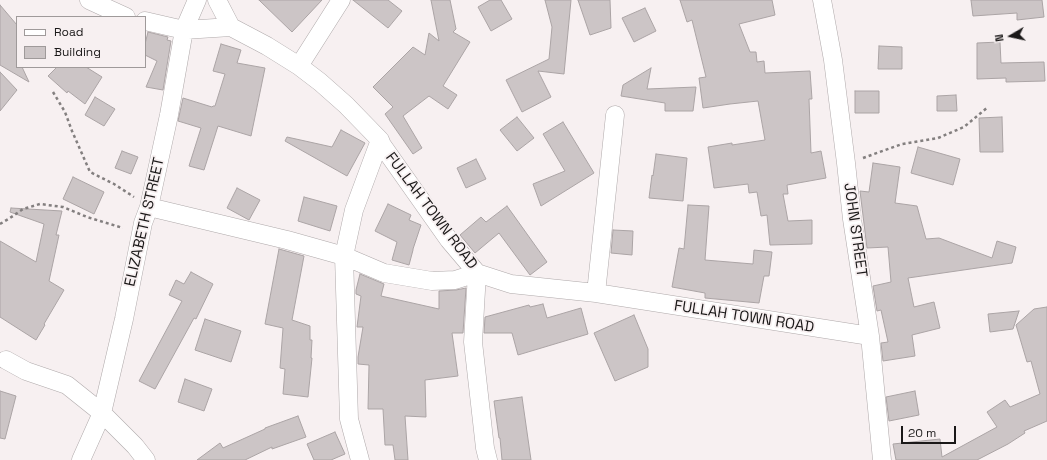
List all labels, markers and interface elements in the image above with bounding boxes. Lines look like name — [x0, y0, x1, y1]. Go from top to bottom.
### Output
legend — [16, 16, 146, 68]
north arrow — [991, 16, 1031, 56]
text: Road — [54, 24, 83, 40]
text: N — [992, 33, 1007, 43]
text: Building — [54, 44, 101, 60]
street label: FULLAH TOWN ROAD — [381, 149, 481, 273]
street label: ELIZABETH STREET — [121, 156, 169, 288]
street label: JOHN STREET — [839, 182, 871, 278]
street label: FULLAH TOWN ROAD — [673, 297, 815, 337]
scale bar — [903, 418, 958, 444]
text: 20 m — [908, 425, 936, 441]

